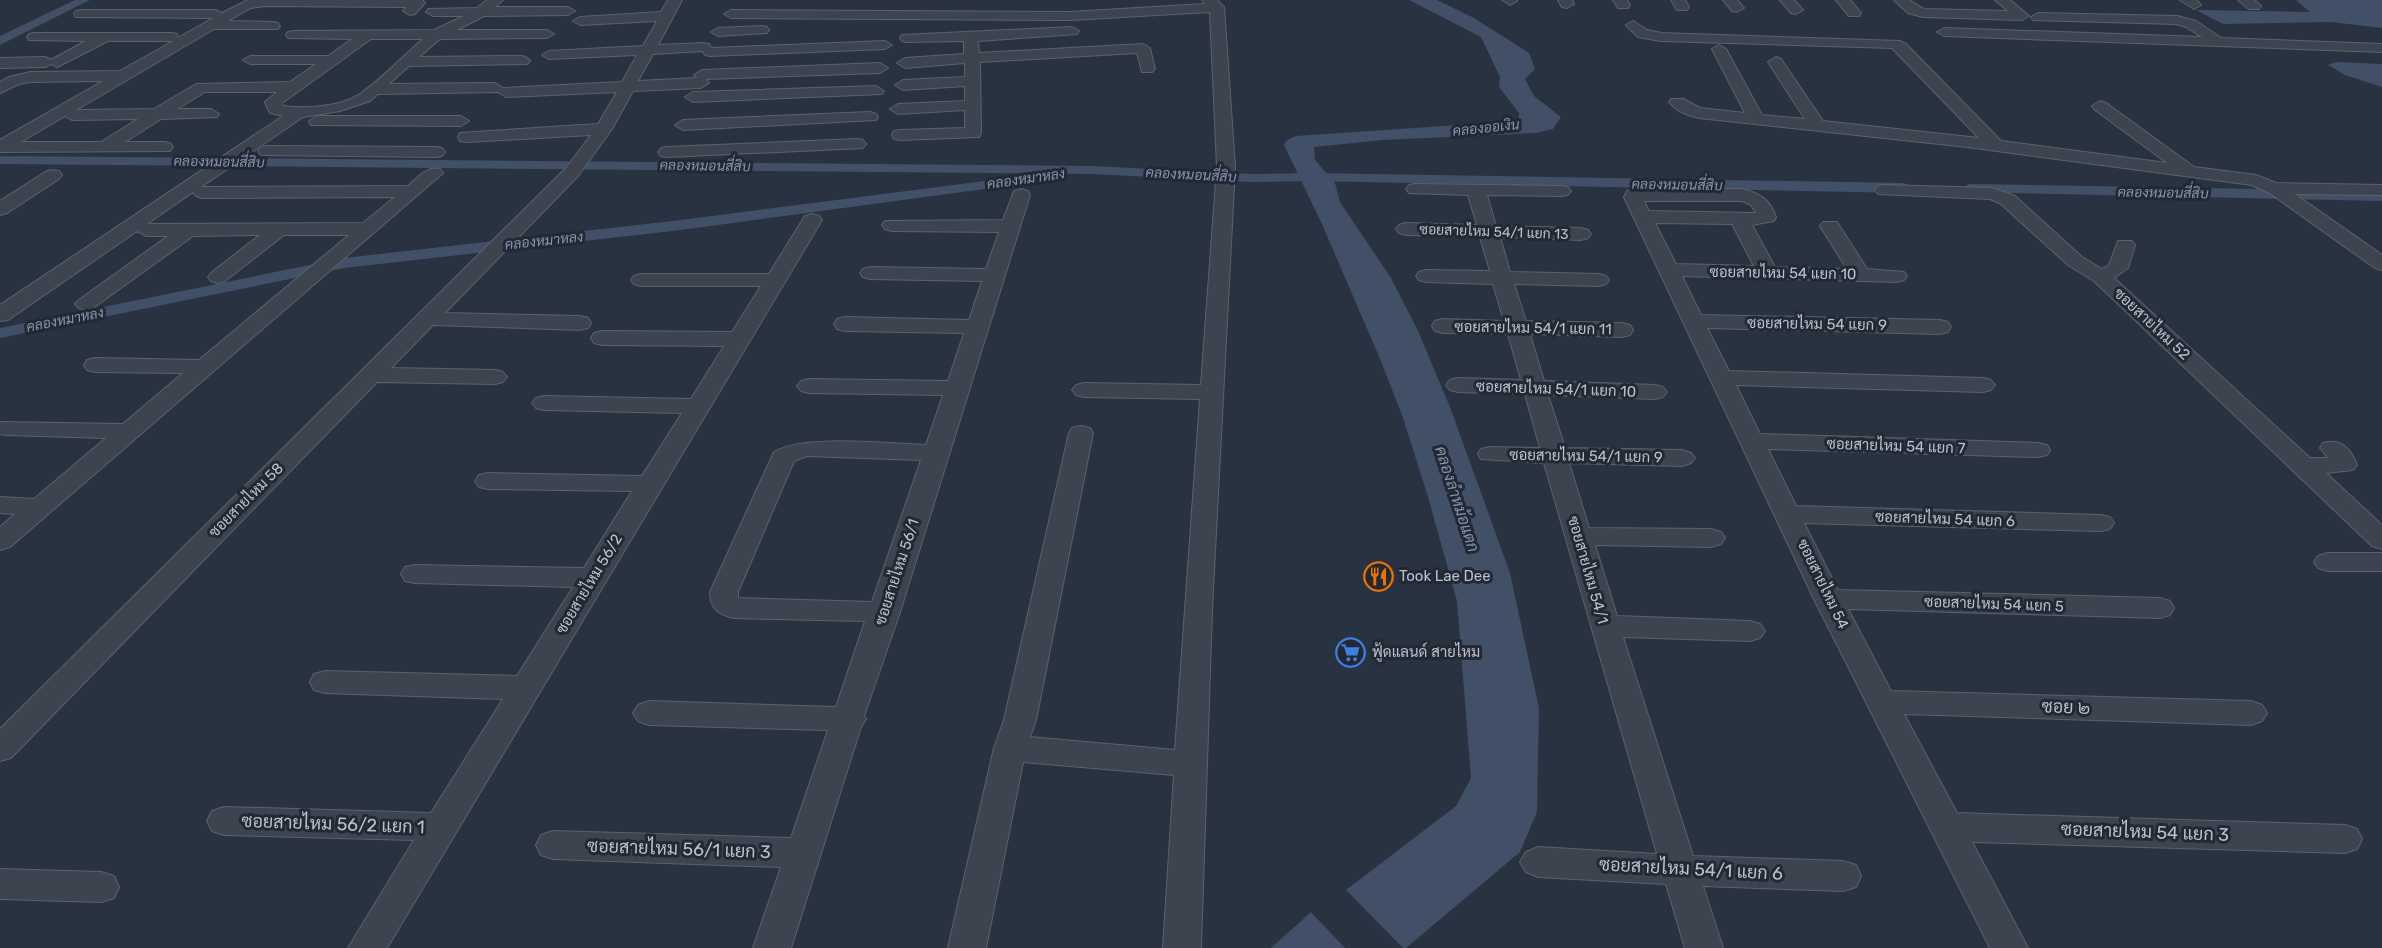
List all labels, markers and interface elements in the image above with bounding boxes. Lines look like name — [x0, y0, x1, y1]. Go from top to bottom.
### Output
water label: คลองออเงิน — [1452, 116, 1520, 140]
water label: คลองหมอนสี่สิบ — [173, 149, 265, 171]
water label: คลองหมอนสี่สิบ — [659, 153, 751, 175]
water label: คลองหมอนสี่สิบ — [1145, 160, 1237, 186]
water label: คลองหมาหลง — [986, 165, 1066, 193]
water label: คลองหมอนสี่สิบ — [1631, 172, 1723, 194]
water label: คลองหมอนสี่สิบ — [2117, 180, 2209, 202]
street label: ซอยสายไหม 54/1 แยก 13 — [1419, 221, 1569, 243]
water label: คลองหมาหลง — [504, 228, 584, 254]
street label: ซอยสายไหม 54 แยก 10 — [1709, 262, 1857, 283]
street label: ซอยสายไหม 52 — [2110, 284, 2194, 364]
water label: คลองหมาหลง — [25, 304, 105, 336]
street label: ซอยสายไหม 54 แยก 9 — [1747, 313, 1887, 334]
street label: ซอยสายไหม 54/1 แยก 11 — [1454, 317, 1612, 338]
street label: ซอยสายไหม 54/1 แยก 10 — [1476, 376, 1637, 401]
street label: ซอยสายไหม 54 แยก 7 — [1826, 434, 1966, 457]
water label: คลองลำหม้อแตก — [1431, 443, 1485, 554]
street label: ซอยสายไหม 54/1 แยก 9 — [1509, 445, 1663, 466]
street label: ซอยสายไหม 58 — [204, 458, 287, 541]
street label: ซอยสายไหม 54 แยก 6 — [1875, 507, 2015, 530]
street label: ซอยสายไหม 54/1 — [1564, 514, 1613, 626]
street label: ซอยสายไหม 56/1 — [870, 516, 923, 628]
street label: ซอยสายไหม 56/2 — [551, 530, 626, 637]
street label: ซอยสายไหม 54 — [1793, 536, 1853, 632]
restaurant icon: Took Lae Dee — [1362, 560, 1394, 592]
place label: Took Lae Dee — [1399, 567, 1491, 585]
street label: ซอยสายไหม 54 แยก 5 — [1924, 592, 2064, 615]
supermarket icon: ฟู้ดแลนด์ สายไหม — [1335, 636, 1367, 668]
place label: ฟู้ดแลนด์ สายไหม — [1372, 642, 1480, 662]
street label: ซอย ๒ — [2041, 695, 2091, 719]
street label: ซอยสายไหม 56/2 แยก 1 — [241, 808, 425, 838]
street label: ซอยสายไหม 54 แยก 3 — [2061, 816, 2229, 846]
street label: ซอยสายไหม 56/1 แยก 3 — [587, 833, 771, 863]
street label: ซอยสายไหม 54/1 แยก 6 — [1598, 851, 1784, 885]

